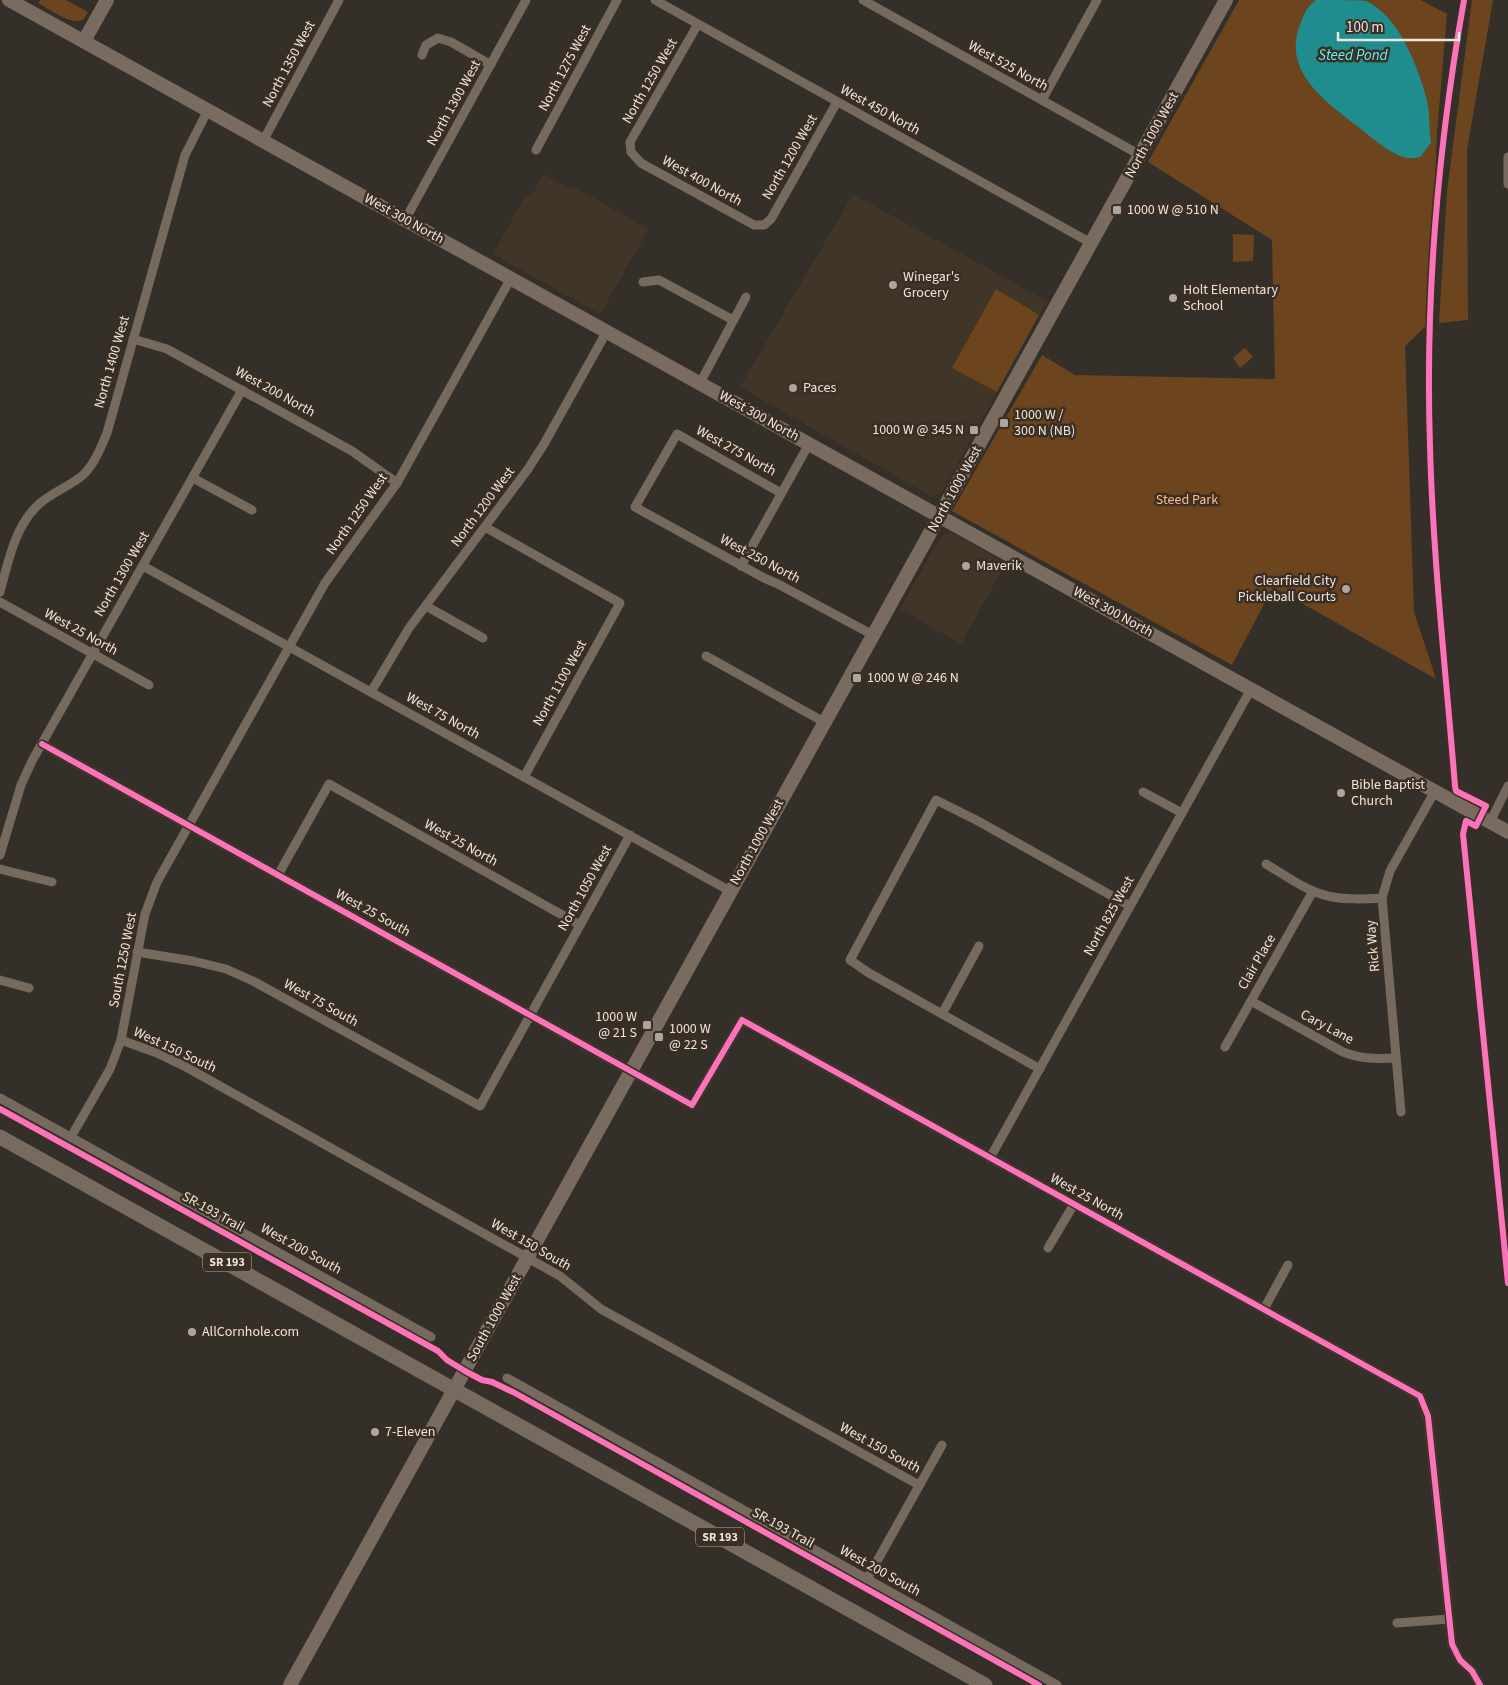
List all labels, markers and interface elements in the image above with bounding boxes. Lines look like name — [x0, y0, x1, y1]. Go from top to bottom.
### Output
scale bar — [1338, 10, 1459, 42]
street label: North 1350 West — [258, 17, 320, 111]
text: 100 m — [1346, 17, 1384, 38]
street label: North 1275 West — [534, 21, 596, 115]
street label: North 1250 West — [617, 34, 683, 127]
street label: West 525 North — [964, 36, 1052, 96]
water label: Steed Pond — [1318, 45, 1389, 66]
street label: North 1300 West — [422, 56, 486, 150]
street label: West 450 North — [836, 80, 924, 140]
street label: North 1000 West — [1120, 88, 1184, 182]
street label: North 1200 West — [757, 110, 823, 203]
street label: West 400 North — [658, 151, 746, 211]
street label: West 300 North — [360, 189, 448, 249]
place label: 1000 W @ 510 N — [1127, 200, 1219, 220]
marker: 1000 W @ 510 N — [1111, 204, 1123, 216]
place label: Winegar's Grocery — [903, 267, 960, 303]
marker: Winegar's Grocery — [887, 279, 899, 291]
place label: Holt Elementary School — [1183, 280, 1279, 316]
marker: Holt Elementary School — [1167, 292, 1179, 304]
street label: North 1400 West — [89, 313, 135, 411]
street label: West 200 North — [231, 362, 319, 422]
place label: Paces — [803, 378, 836, 398]
marker: Paces — [787, 382, 799, 394]
street label: West 300 North — [715, 386, 803, 446]
place label: 1000 W / 300 N (NB) — [1014, 405, 1075, 441]
marker: 1000 W / 300 N (NB) — [998, 417, 1010, 429]
place label: 1000 W @ 345 N — [872, 420, 964, 440]
street label: West 275 North — [692, 421, 780, 481]
marker: 1000 W @ 345 N — [968, 424, 980, 436]
street label: North 1000 West — [923, 442, 987, 536]
street label: North 1200 West — [446, 463, 520, 551]
street label: North 1250 West — [321, 469, 393, 559]
park label: Steed Park — [1156, 490, 1218, 510]
street label: North 1300 West — [89, 527, 155, 620]
street label: West 250 North — [716, 529, 804, 589]
place label: Maverik — [976, 556, 1022, 576]
marker: Maverik — [960, 560, 972, 572]
place label: Clearfield City Pickleball Courts — [1238, 571, 1336, 607]
street label: West 300 North — [1069, 582, 1157, 642]
marker: Clearfield City Pickleball Courts — [1340, 583, 1352, 595]
street label: West 25 North — [40, 603, 122, 661]
street label: North 1100 West — [528, 636, 592, 730]
place label: 1000 W @ 246 N — [867, 668, 959, 688]
marker: 1000 W @ 246 N — [851, 672, 863, 684]
street label: West 75 North — [402, 687, 484, 745]
place label: Bible Baptist Church — [1351, 775, 1425, 811]
marker: Bible Baptist Church — [1335, 787, 1347, 799]
street label: North 1000 West — [725, 795, 789, 889]
street label: West 25 North — [420, 814, 502, 872]
street label: North 1050 West — [553, 841, 617, 935]
street label: North 825 West — [1079, 872, 1139, 960]
street label: West 25 South — [332, 884, 414, 942]
street label: South 1250 West — [104, 910, 142, 1009]
street label: Rick Way — [1361, 919, 1385, 973]
street label: Clair Place — [1233, 930, 1281, 994]
street label: West 75 South — [280, 974, 362, 1032]
street label: Cary Lane — [1297, 1005, 1357, 1049]
place label: 1000 W @ 21 S — [595, 1007, 637, 1043]
marker: 1000 W @ 21 S — [641, 1019, 653, 1031]
place label: 1000 W @ 22 S — [669, 1019, 711, 1055]
street label: West 150 South — [130, 1022, 220, 1078]
marker: 1000 W @ 22 S — [653, 1031, 665, 1043]
street label: West 25 North — [1046, 1168, 1128, 1226]
street label: SR-193 Trail — [178, 1187, 248, 1238]
street label: West 150 South — [487, 1214, 575, 1276]
street label: West 200 South — [257, 1218, 345, 1280]
road number: SR 193 — [203, 1252, 251, 1272]
street label: South 1000 West — [462, 1271, 526, 1365]
place label: AllCornhole.com — [202, 1322, 299, 1342]
marker: AllCornhole.com — [186, 1326, 198, 1338]
street label: West 150 South — [836, 1417, 924, 1479]
place label: 7-Eleven — [385, 1422, 435, 1442]
marker: 7-Eleven — [369, 1426, 381, 1438]
street label: SR-193 Trail — [748, 1503, 818, 1554]
road number: SR 193 — [696, 1528, 744, 1546]
street label: West 200 South — [836, 1540, 924, 1602]

